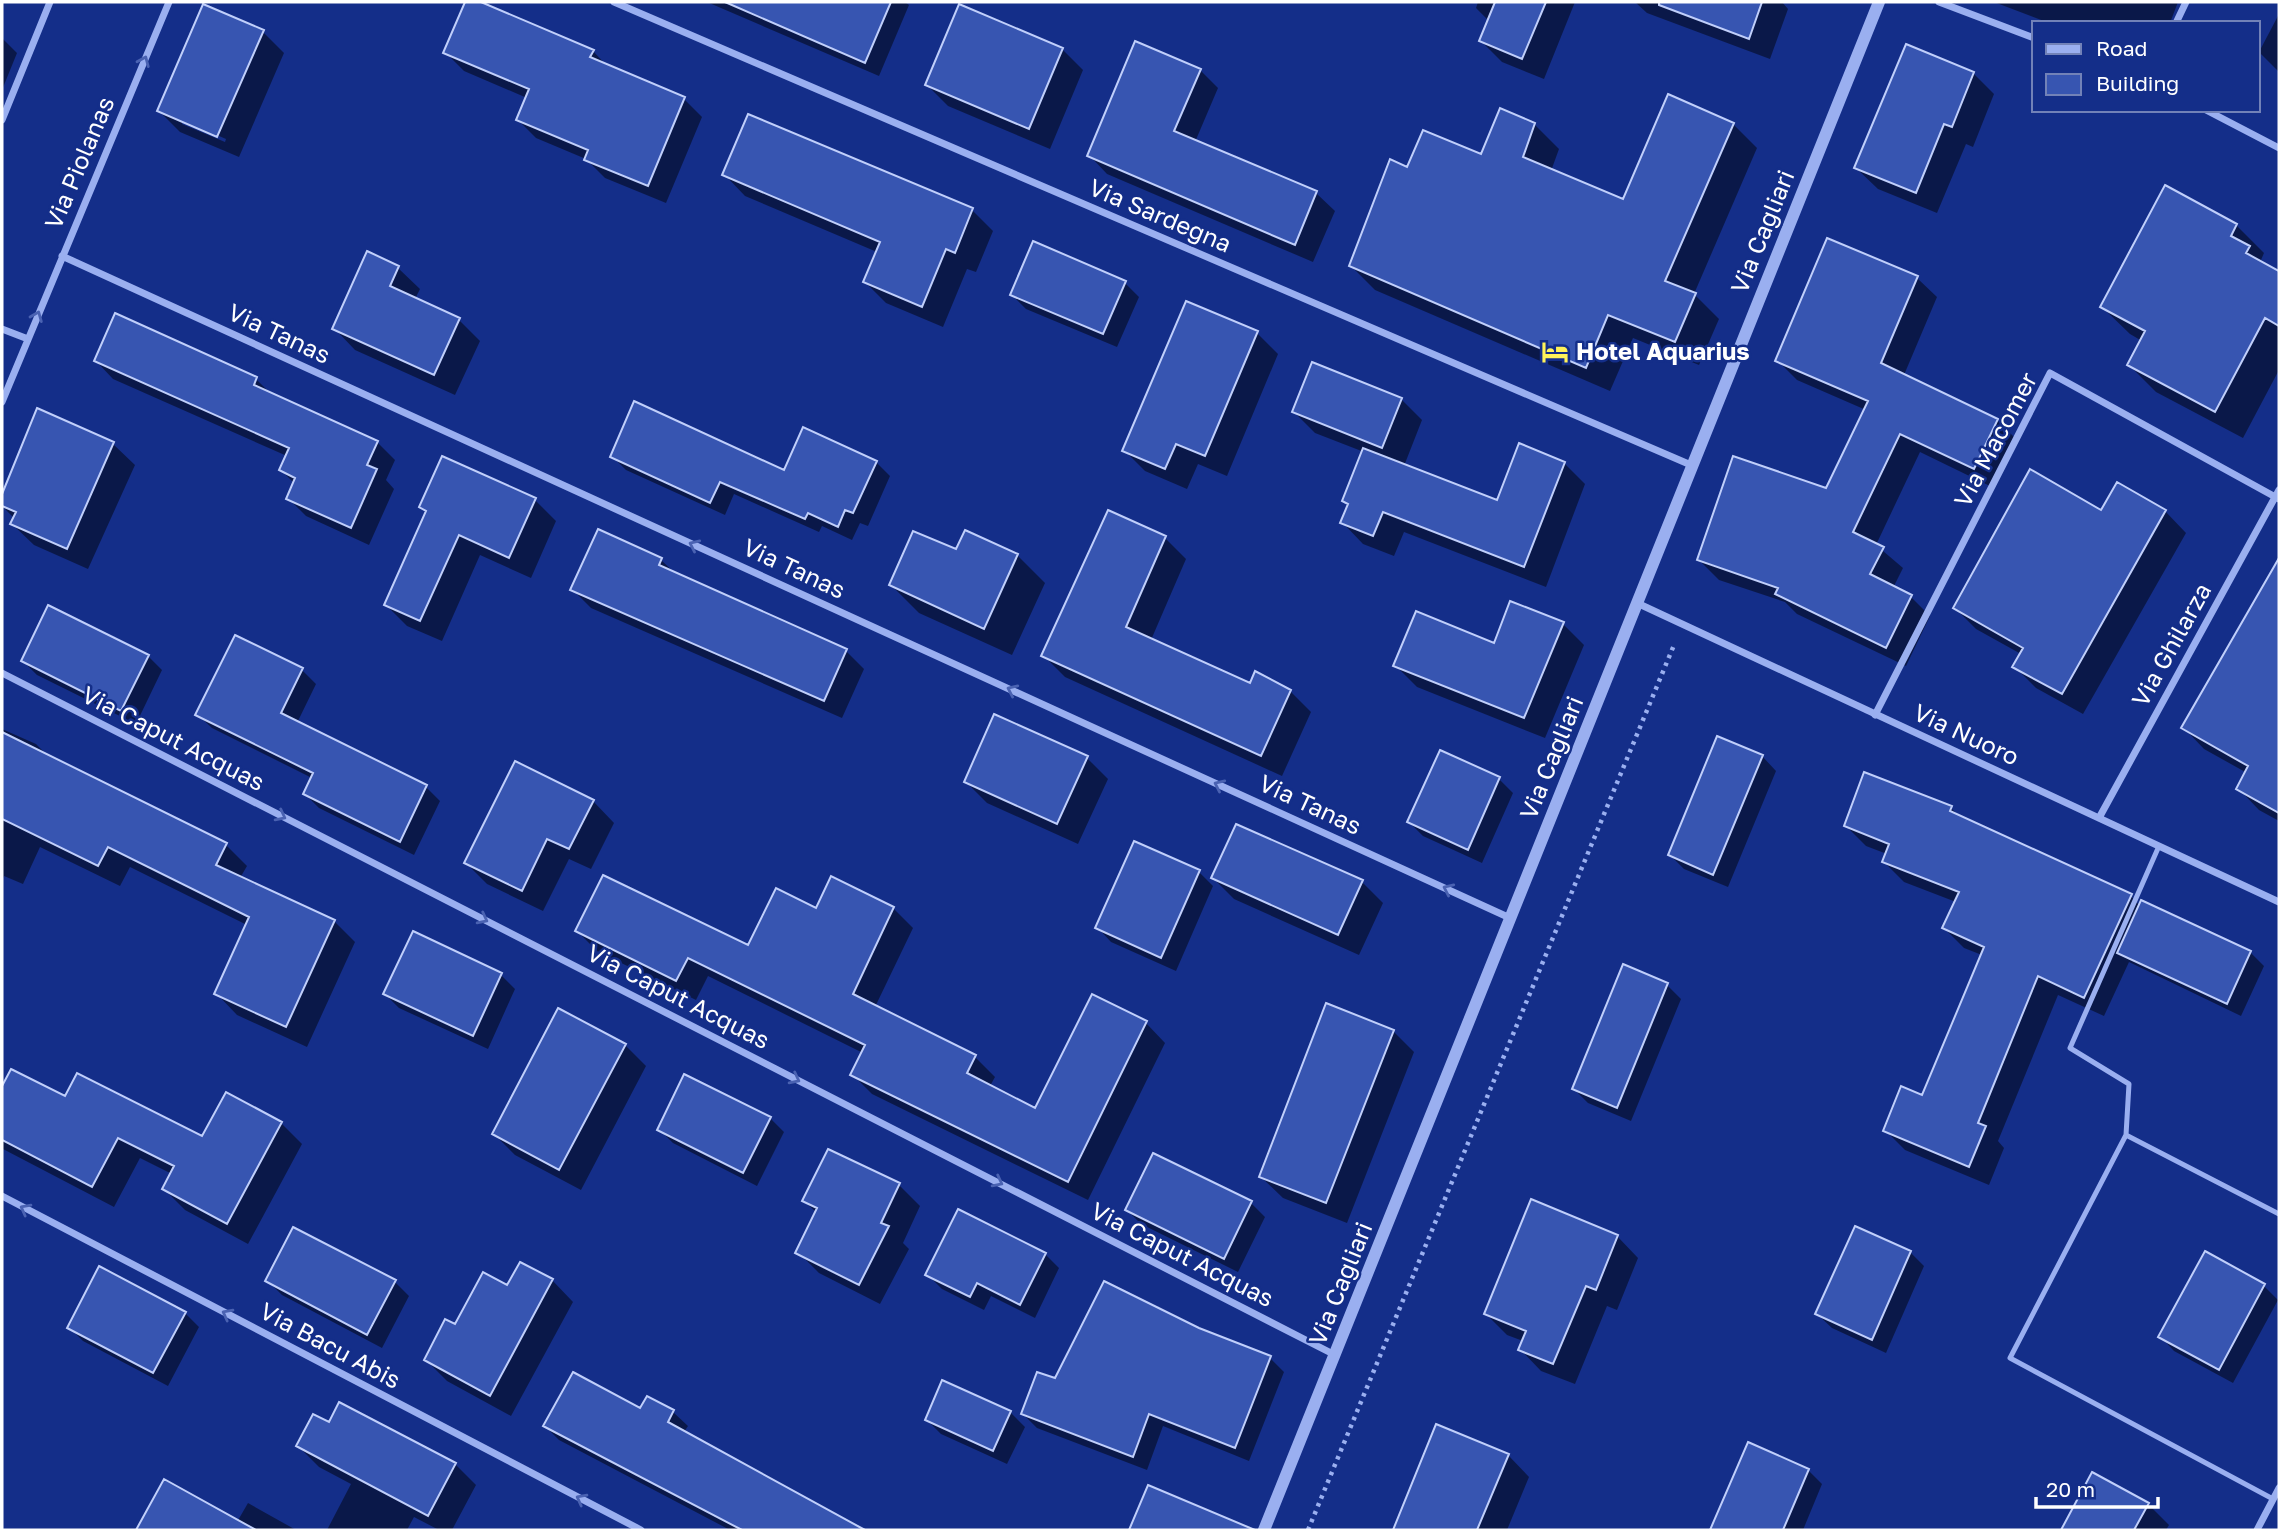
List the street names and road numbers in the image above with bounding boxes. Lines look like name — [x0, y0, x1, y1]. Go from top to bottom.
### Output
street label: Via Piolanas — [38, 92, 119, 233]
street label: Via Cagliari — [1724, 166, 1799, 297]
street label: Via Sardegna — [1085, 172, 1236, 258]
street label: Via Tanas — [224, 296, 335, 369]
street label: Via Macomer — [1947, 367, 2042, 512]
street label: Via Tanas — [739, 531, 850, 604]
street label: Via Ghilarza — [2125, 577, 2217, 711]
street label: Via Caput Acquas — [77, 679, 270, 796]
street label: Via Cagliari — [1513, 692, 1588, 823]
street label: Via Nuoro — [1909, 697, 2024, 771]
street label: Via Tanas — [1255, 767, 1366, 840]
street label: Via Caput Acquas — [582, 937, 775, 1054]
street label: Via Caput Acquas — [1086, 1195, 1279, 1312]
street label: Via Cagliari — [1302, 1218, 1377, 1349]
street label: Via Bacu Abis — [255, 1295, 406, 1394]

